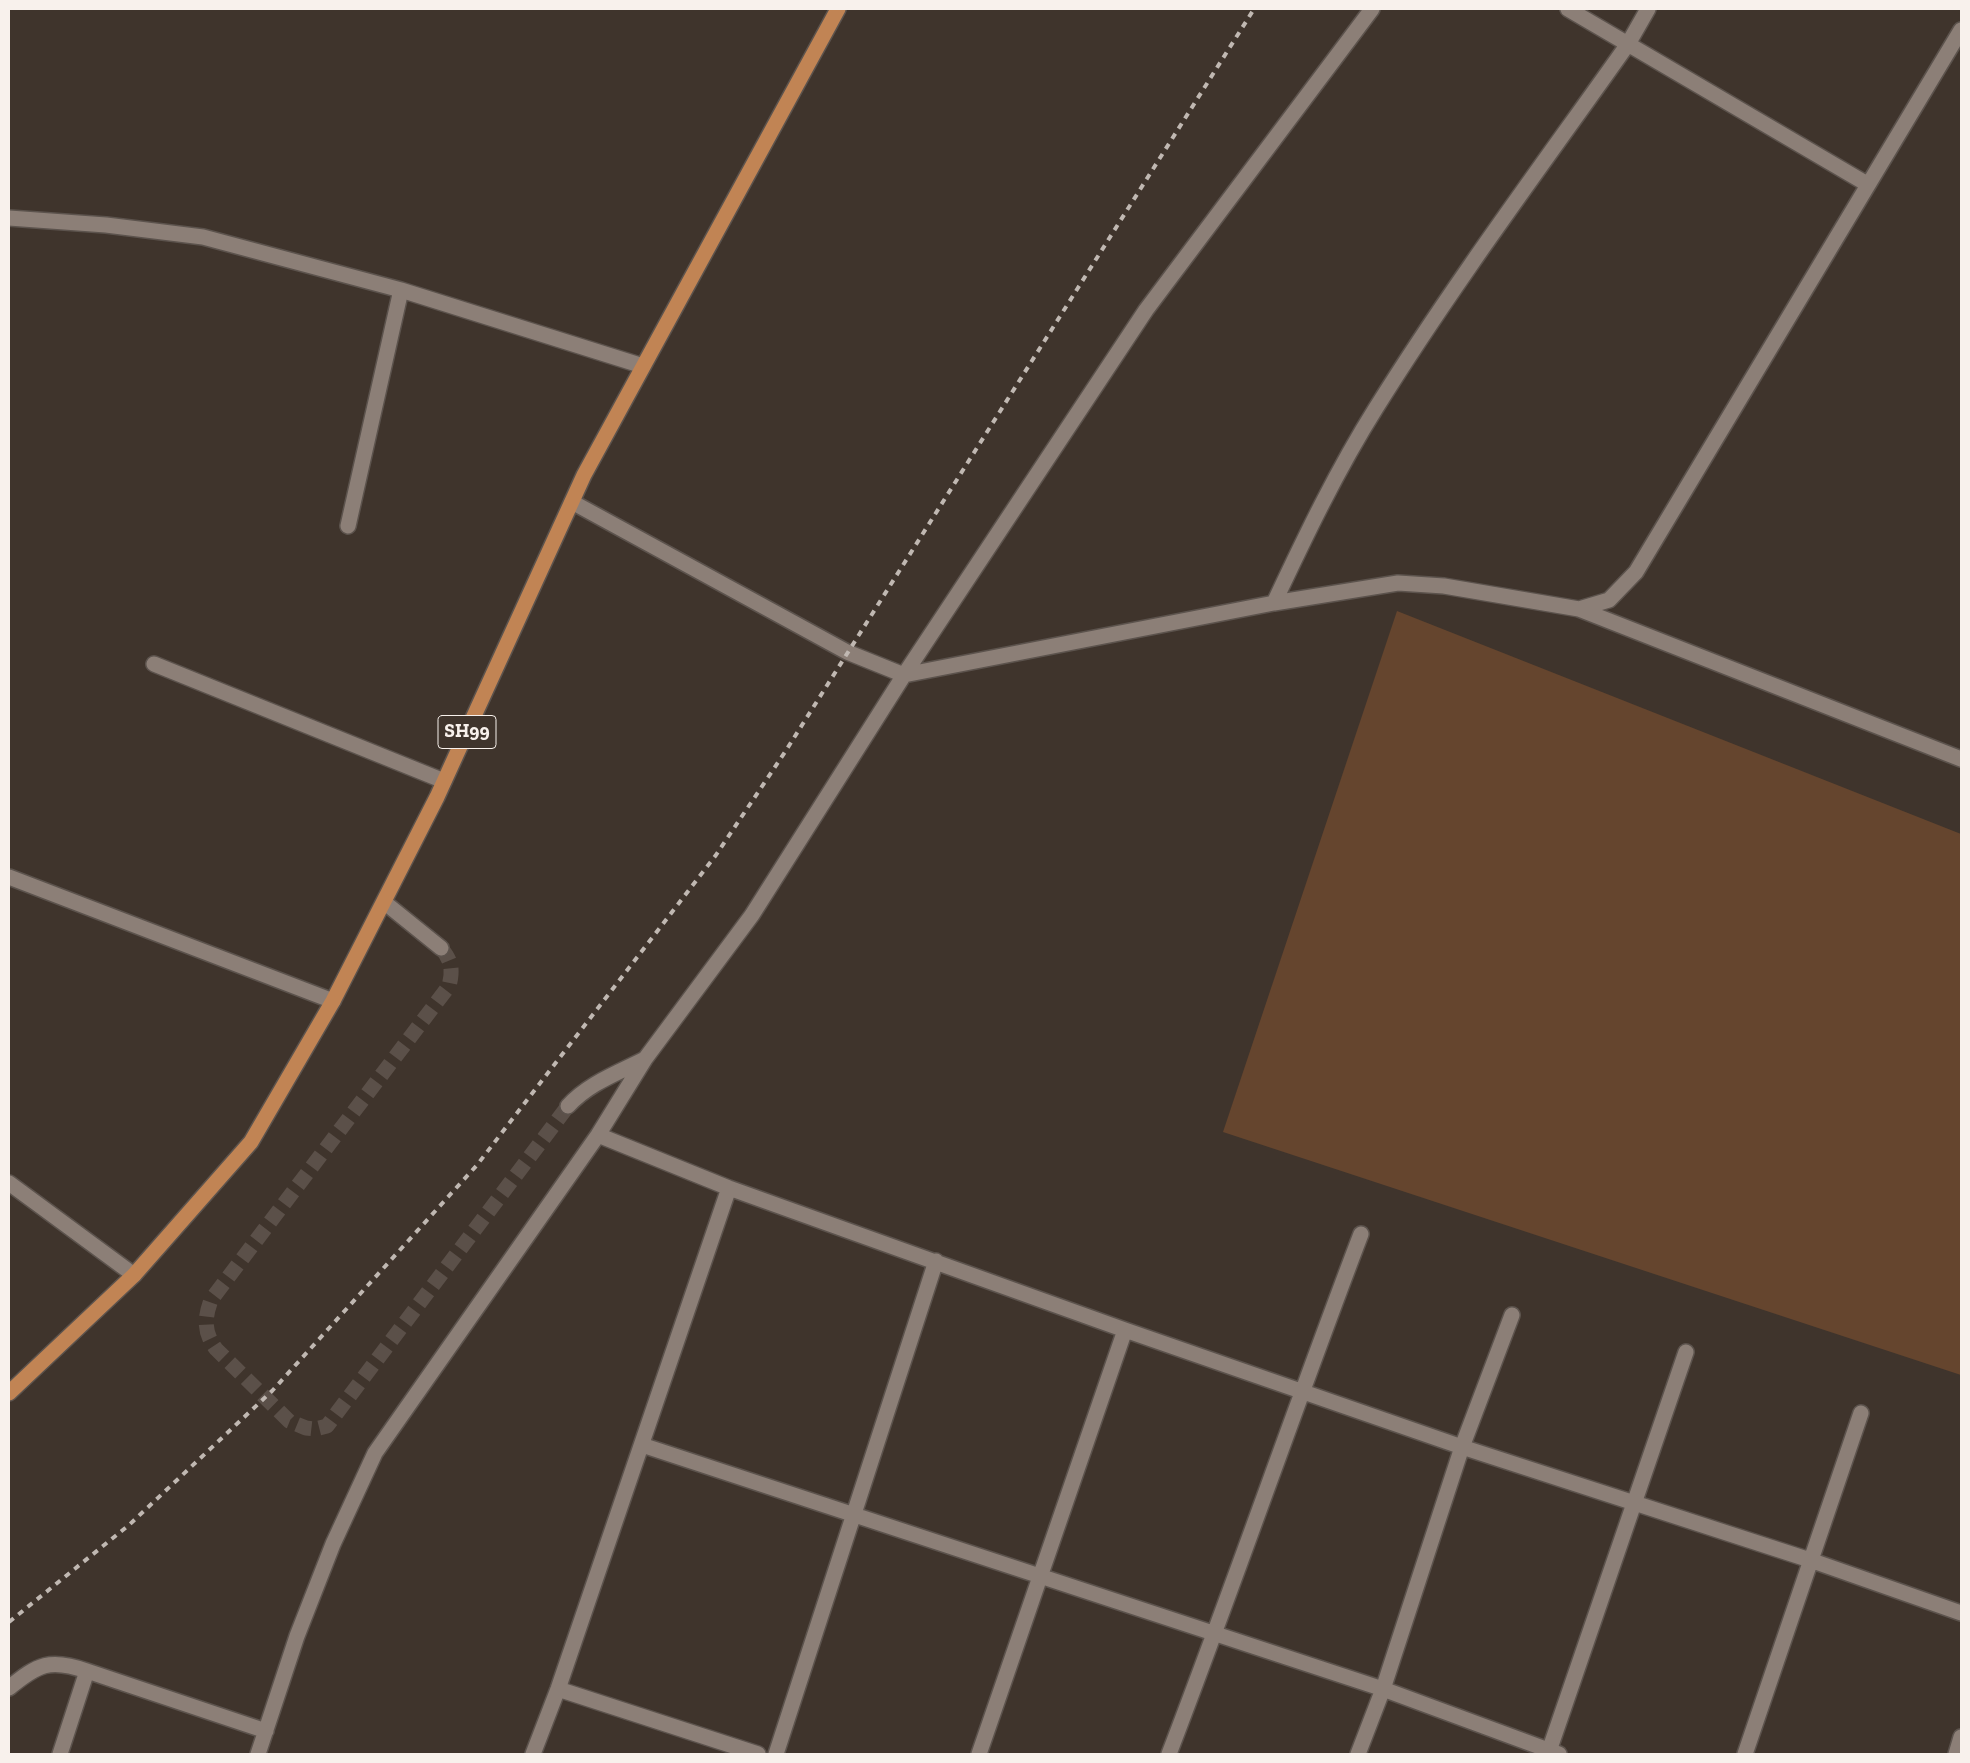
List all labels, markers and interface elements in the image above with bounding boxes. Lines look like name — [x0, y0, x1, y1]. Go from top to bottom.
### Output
road number: SH99 — [438, 716, 496, 749]

